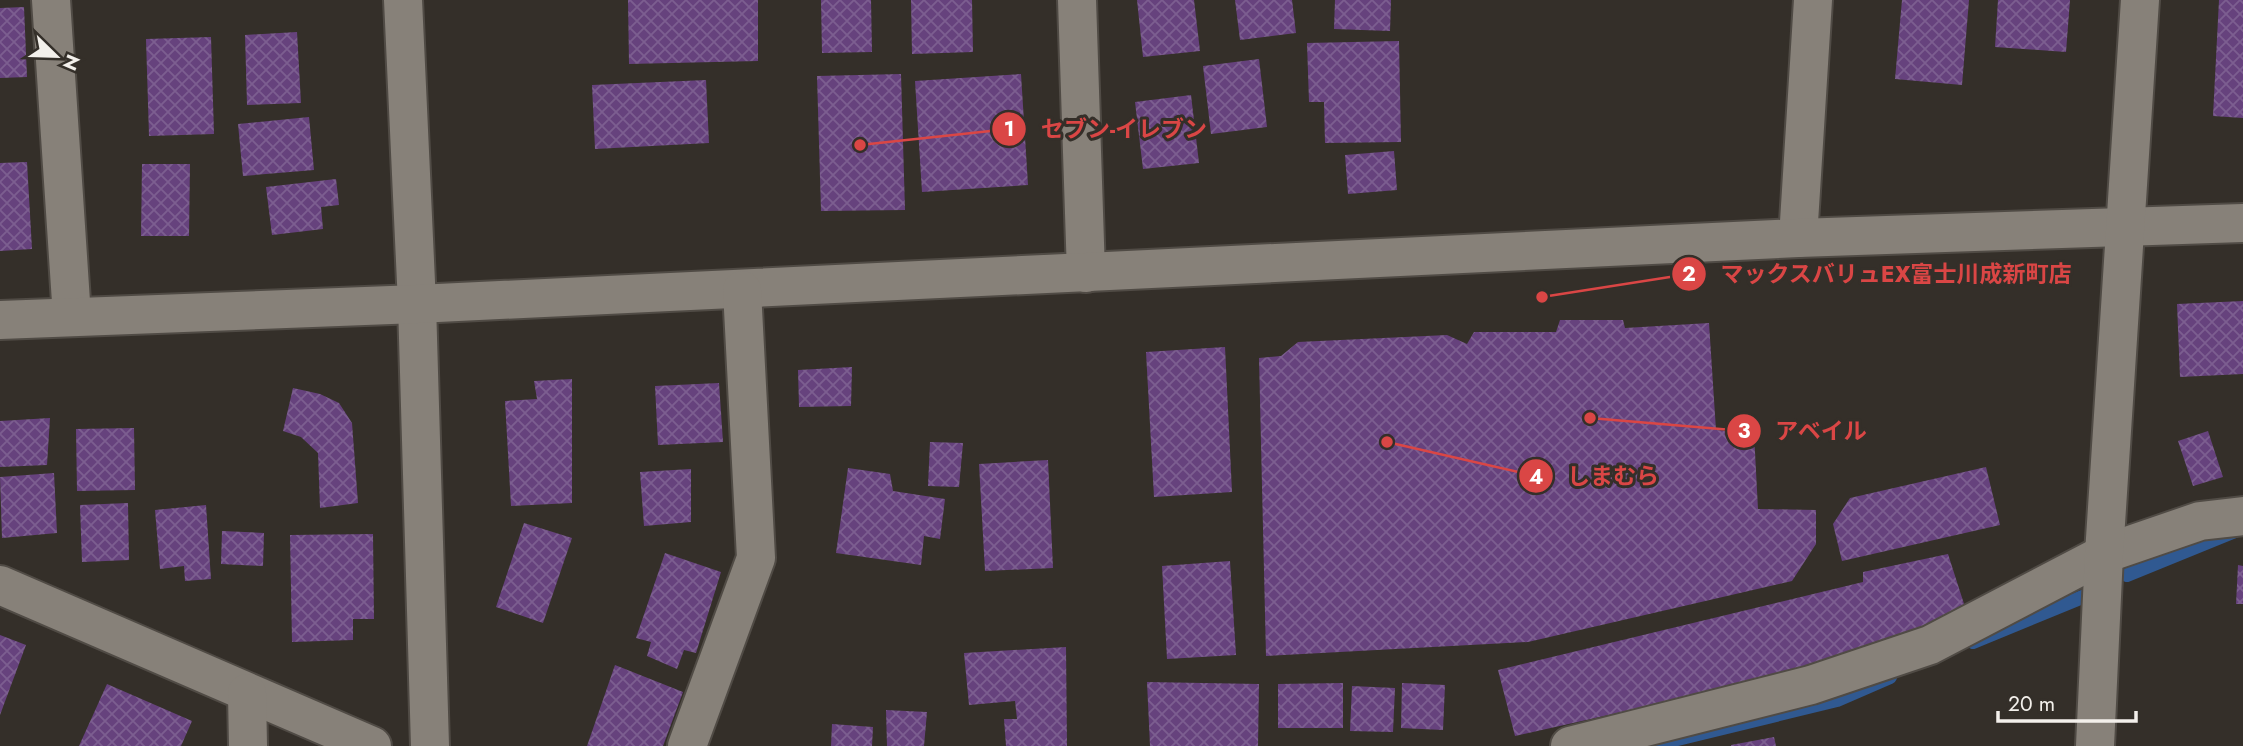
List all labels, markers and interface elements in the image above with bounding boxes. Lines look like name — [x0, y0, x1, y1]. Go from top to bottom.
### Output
north arrow — [21, 21, 91, 91]
text: N — [56, 50, 87, 75]
callout: セブン-イレブン — [992, 107, 1221, 151]
text: セブン-イレブン — [1041, 112, 1207, 146]
text: 1 — [1004, 114, 1014, 144]
callout: マックスバリュEX富士川成新町店 — [1671, 252, 2086, 296]
text: マックスバリュEX富士川成新町店 — [1721, 257, 2071, 291]
text: 2 — [1682, 259, 1696, 289]
callout: アベイル — [1726, 409, 1881, 453]
text: アベイル — [1775, 414, 1867, 448]
text: 3 — [1737, 416, 1751, 446]
callout: しまむら — [1518, 454, 1673, 498]
text: しまむら — [1567, 459, 1659, 493]
text: 4 — [1529, 462, 1543, 492]
scale bar — [1998, 680, 2136, 724]
text: 20 m — [2008, 689, 2055, 719]

